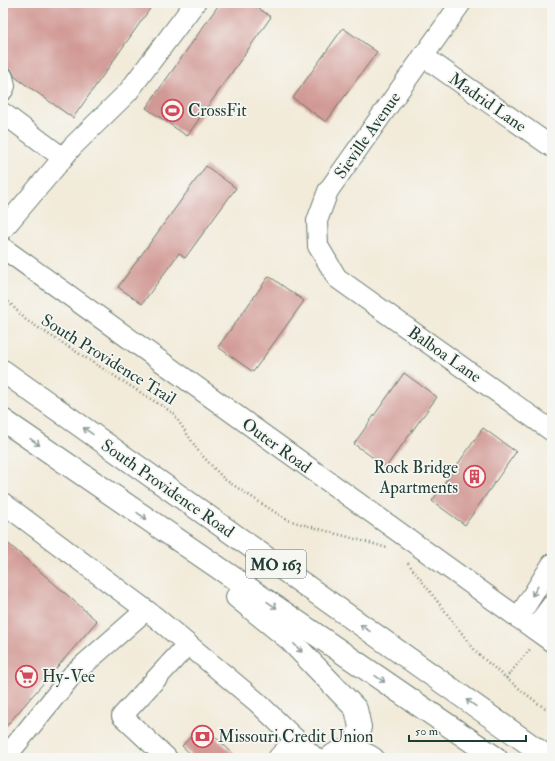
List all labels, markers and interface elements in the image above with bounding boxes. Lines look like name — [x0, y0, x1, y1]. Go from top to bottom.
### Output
street label: Madrid Lane — [445, 68, 530, 137]
street label: Sieville Avenue — [330, 88, 405, 183]
sports icon: CrossFit — [160, 97, 186, 123]
place label: CrossFit — [188, 100, 247, 121]
street label: South Providence Trail — [37, 309, 181, 410]
street label: Balboa Lane — [404, 322, 485, 387]
street label: Outer Road — [238, 413, 316, 478]
one-way arrow — [83, 427, 94, 435]
street label: South Providence Road — [97, 435, 239, 543]
one-way arrow — [29, 438, 40, 446]
place label: Rock Bridge Apartments — [374, 457, 458, 499]
building icon: Rock Bridge Apartments — [461, 464, 487, 490]
one-way arrow — [136, 512, 147, 520]
road number: MO 163 — [246, 550, 306, 578]
one-way arrow — [531, 585, 539, 596]
one-way arrow — [267, 601, 278, 609]
one-way arrow — [360, 624, 371, 632]
one-way arrow — [293, 643, 303, 653]
supermarket icon: Hy-Vee — [14, 663, 40, 689]
place label: Hy-Vee — [42, 666, 95, 688]
one-way arrow — [374, 674, 385, 683]
one-way arrow — [466, 699, 477, 707]
scale bar — [409, 717, 526, 743]
bank icon: Missouri Credit Union — [190, 723, 216, 749]
text: 50 m — [415, 724, 439, 739]
place label: Missouri Credit Union — [218, 726, 374, 747]

